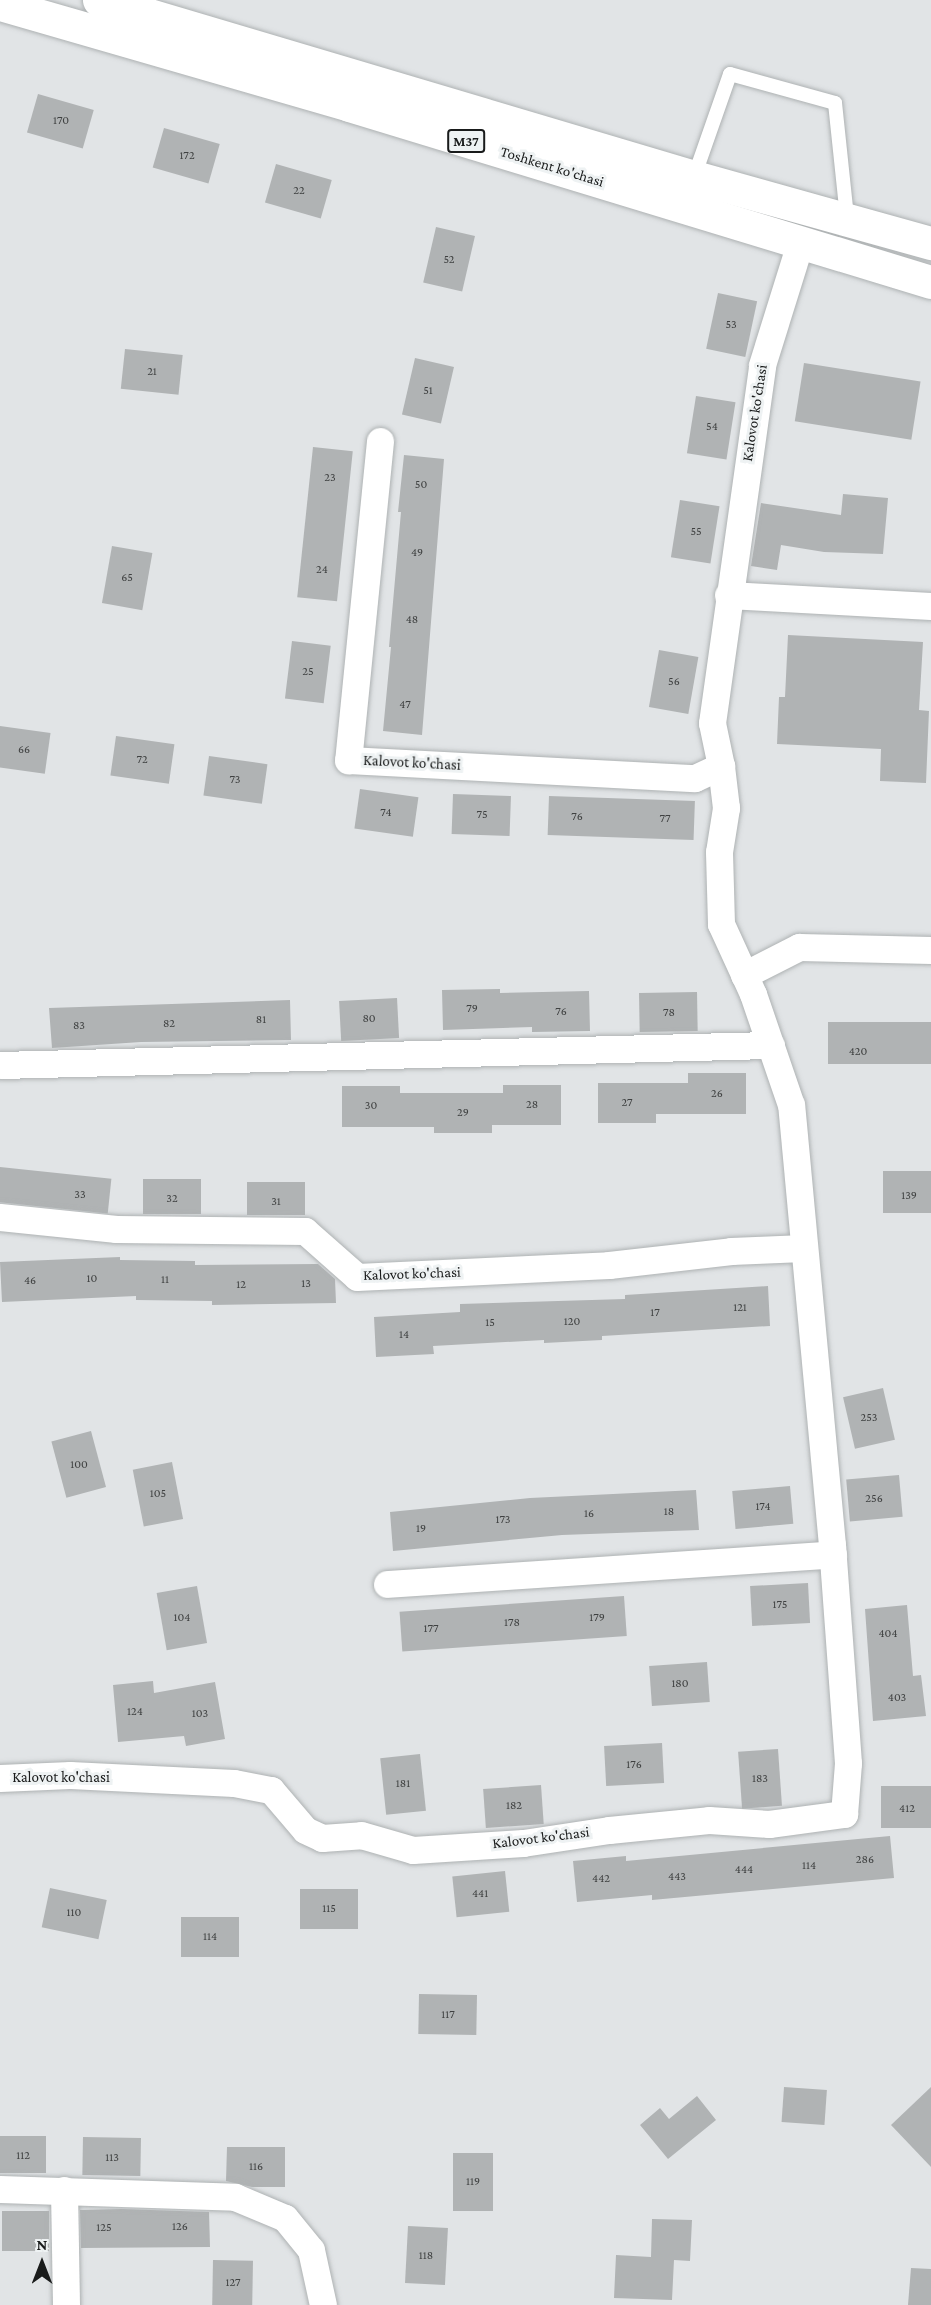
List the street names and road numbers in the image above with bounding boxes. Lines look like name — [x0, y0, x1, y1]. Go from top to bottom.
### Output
road number: M37 — [446, 130, 486, 152]
street label: Toshkent ko'chasi — [498, 143, 606, 191]
street label: Kalovot ko'chasi — [738, 363, 772, 463]
street label: Kalovot ko'chasi — [363, 751, 461, 775]
street label: Kalovot ko'chasi — [363, 1263, 461, 1285]
street label: Kalovot ko'chasi — [12, 1769, 110, 1787]
street label: Kalovot ko'chasi — [491, 1823, 591, 1853]

